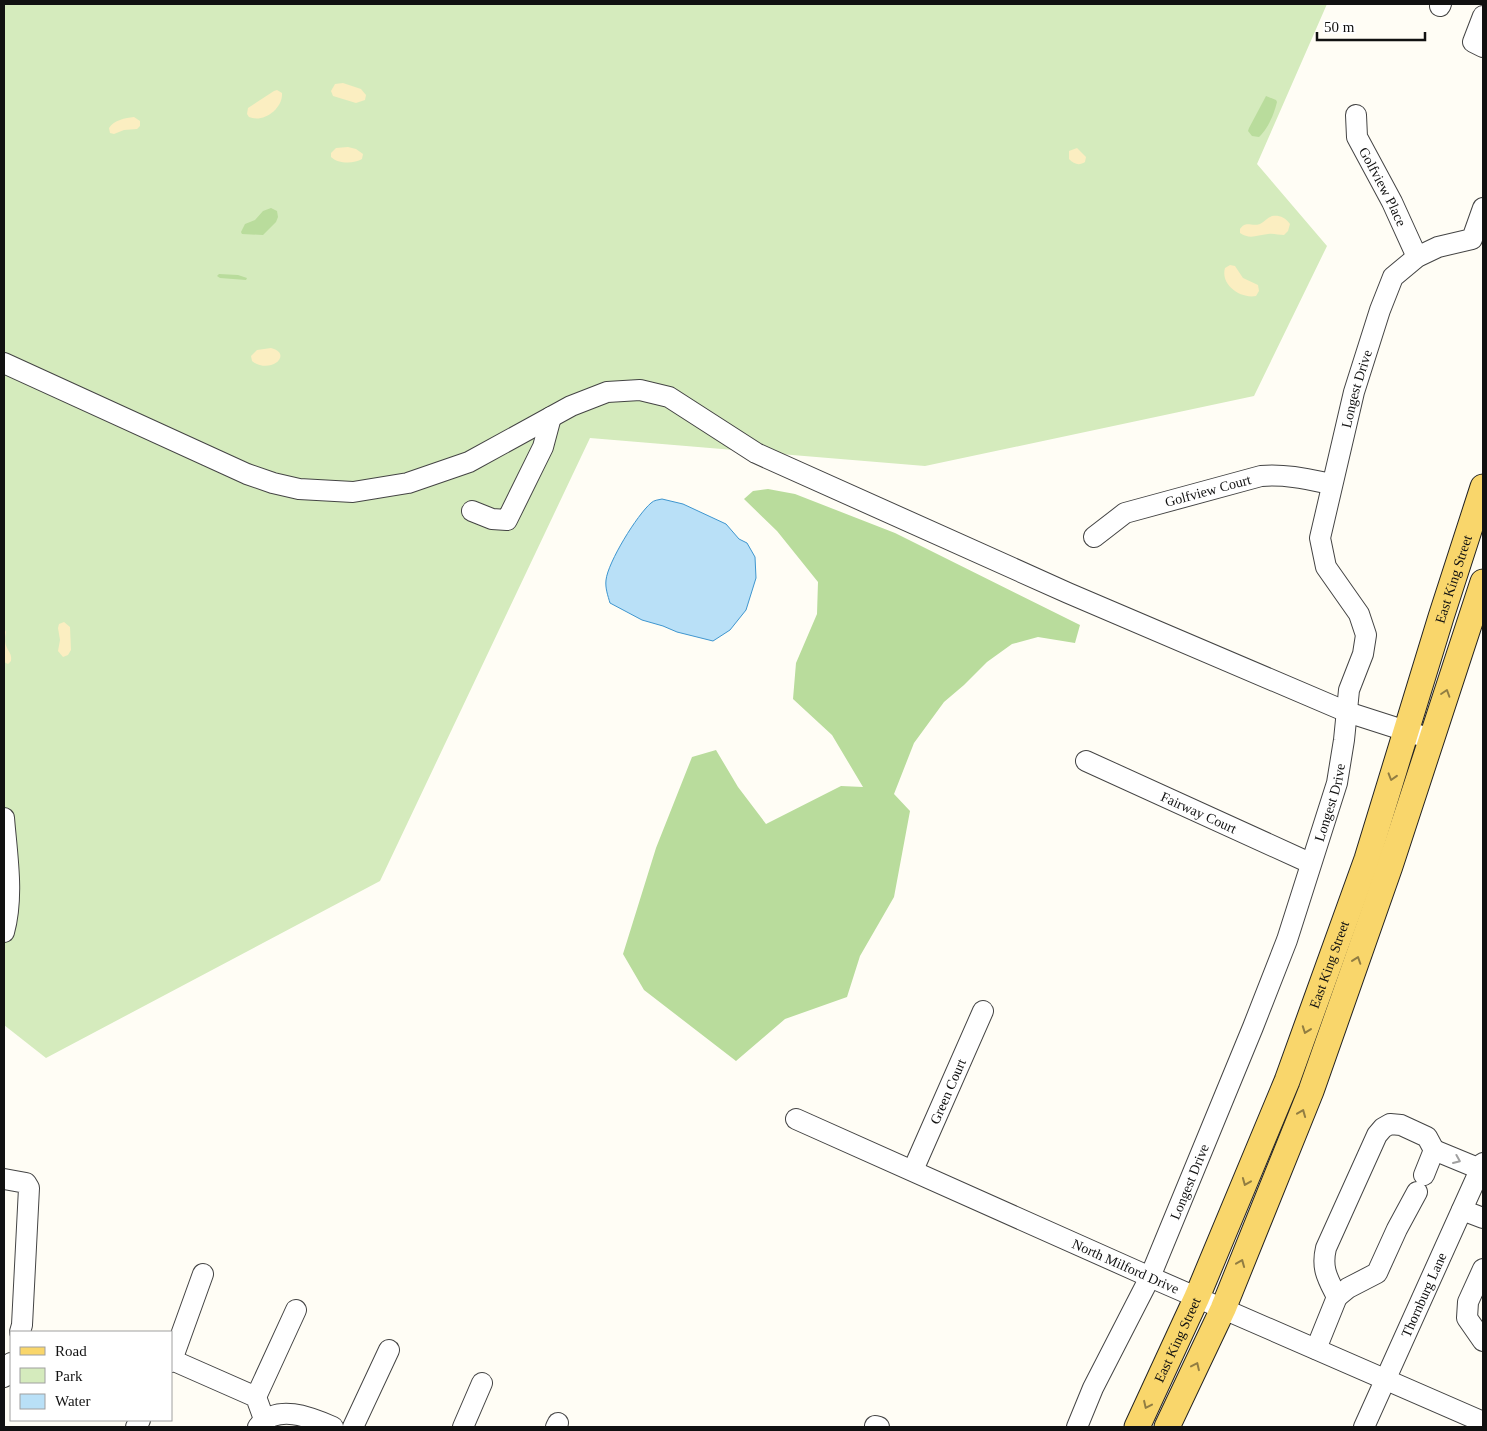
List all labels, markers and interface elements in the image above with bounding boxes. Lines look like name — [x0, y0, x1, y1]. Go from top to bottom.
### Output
scale bar — [1317, 10, 1424, 42]
text: 50 m — [1324, 19, 1355, 35]
street label: Golfview Place — [1356, 145, 1409, 228]
street label: Longest Drive — [1338, 348, 1374, 429]
street label: Golfview Court — [1163, 472, 1252, 509]
street label: East King Street — [1432, 533, 1475, 625]
one-way arrow — [1441, 689, 1451, 698]
street label: Longest Drive — [1311, 762, 1348, 843]
one-way arrow — [1387, 773, 1397, 781]
street label: Fairway Court — [1159, 789, 1239, 836]
street label: East King Street — [1306, 919, 1352, 1010]
one-way arrow — [1351, 956, 1361, 965]
one-way arrow — [1302, 1026, 1312, 1034]
street label: Green Court — [927, 1056, 969, 1126]
one-way arrow — [1296, 1109, 1306, 1118]
street label: Longest Drive — [1167, 1142, 1212, 1222]
one-way arrow — [1452, 1153, 1461, 1164]
one-way arrow — [1242, 1177, 1252, 1185]
street label: North Milford Drive — [1070, 1236, 1181, 1296]
street label: Thornburg Lane — [1398, 1250, 1449, 1339]
one-way arrow — [1235, 1259, 1245, 1268]
street label: East King Street — [1151, 1295, 1203, 1385]
legend — [10, 1331, 172, 1421]
text: Road — [55, 1343, 87, 1359]
one-way arrow — [1190, 1362, 1200, 1371]
text: Park — [55, 1368, 83, 1384]
text: Water — [55, 1393, 90, 1409]
one-way arrow — [1143, 1400, 1153, 1409]

